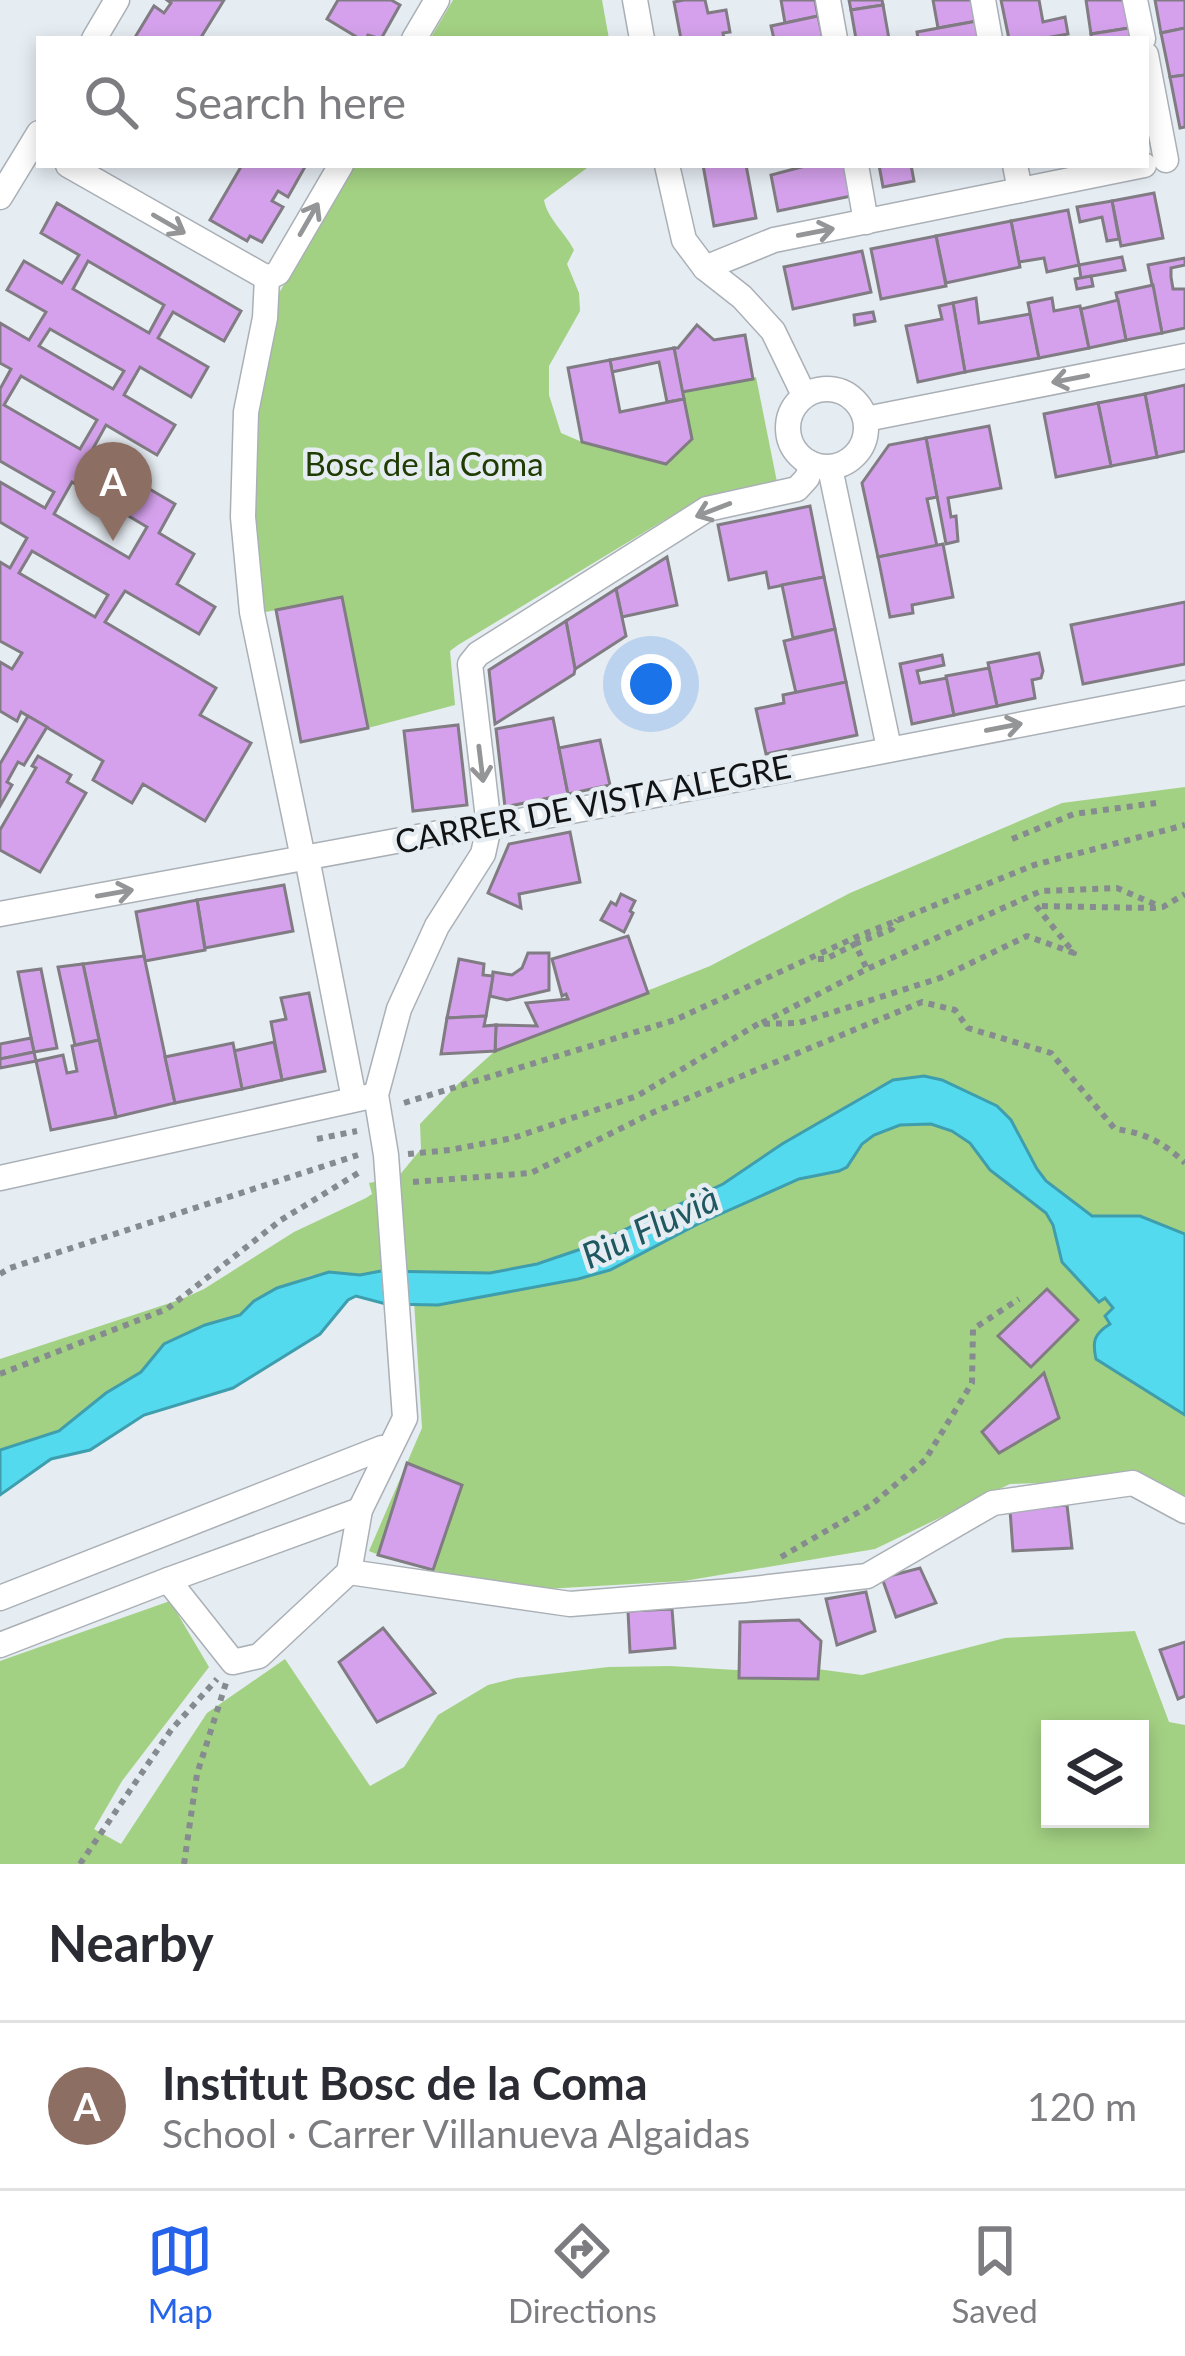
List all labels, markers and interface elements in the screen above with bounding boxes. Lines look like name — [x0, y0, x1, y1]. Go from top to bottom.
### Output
search box — [36, 36, 1149, 168]
icon: search — [78, 69, 144, 135]
text: Search here — [174, 75, 406, 129]
one-way arrow — [298, 202, 322, 237]
one-way arrow — [151, 212, 186, 236]
one-way arrow — [796, 220, 835, 242]
one-way arrow — [1052, 369, 1091, 391]
pin: A — [74, 442, 152, 541]
park label: Bosc de la Coma — [304, 443, 544, 483]
one-way arrow — [695, 501, 732, 523]
your location — [621, 654, 681, 714]
one-way arrow — [984, 715, 1023, 737]
one-way arrow — [470, 744, 493, 783]
street label: CARRER DE VISTA ALEGRE — [392, 745, 794, 861]
one-way arrow — [95, 881, 134, 903]
water label: Riu Fluvià — [574, 1175, 725, 1277]
map controls — [1041, 1720, 1149, 1828]
button: layers — [1041, 1720, 1149, 1828]
text: Nearby — [48, 1912, 214, 1973]
text: Institut Bosc de la Coma — [162, 2056, 648, 2110]
text: A — [73, 2083, 101, 2129]
text: 120 m — [1027, 2083, 1137, 2129]
text: School · Carrer Villanueva Algaidas — [162, 2110, 750, 2156]
tab: Map — [147, 2218, 213, 2330]
tab: Directions — [508, 2218, 657, 2330]
tab: Saved — [951, 2218, 1038, 2330]

